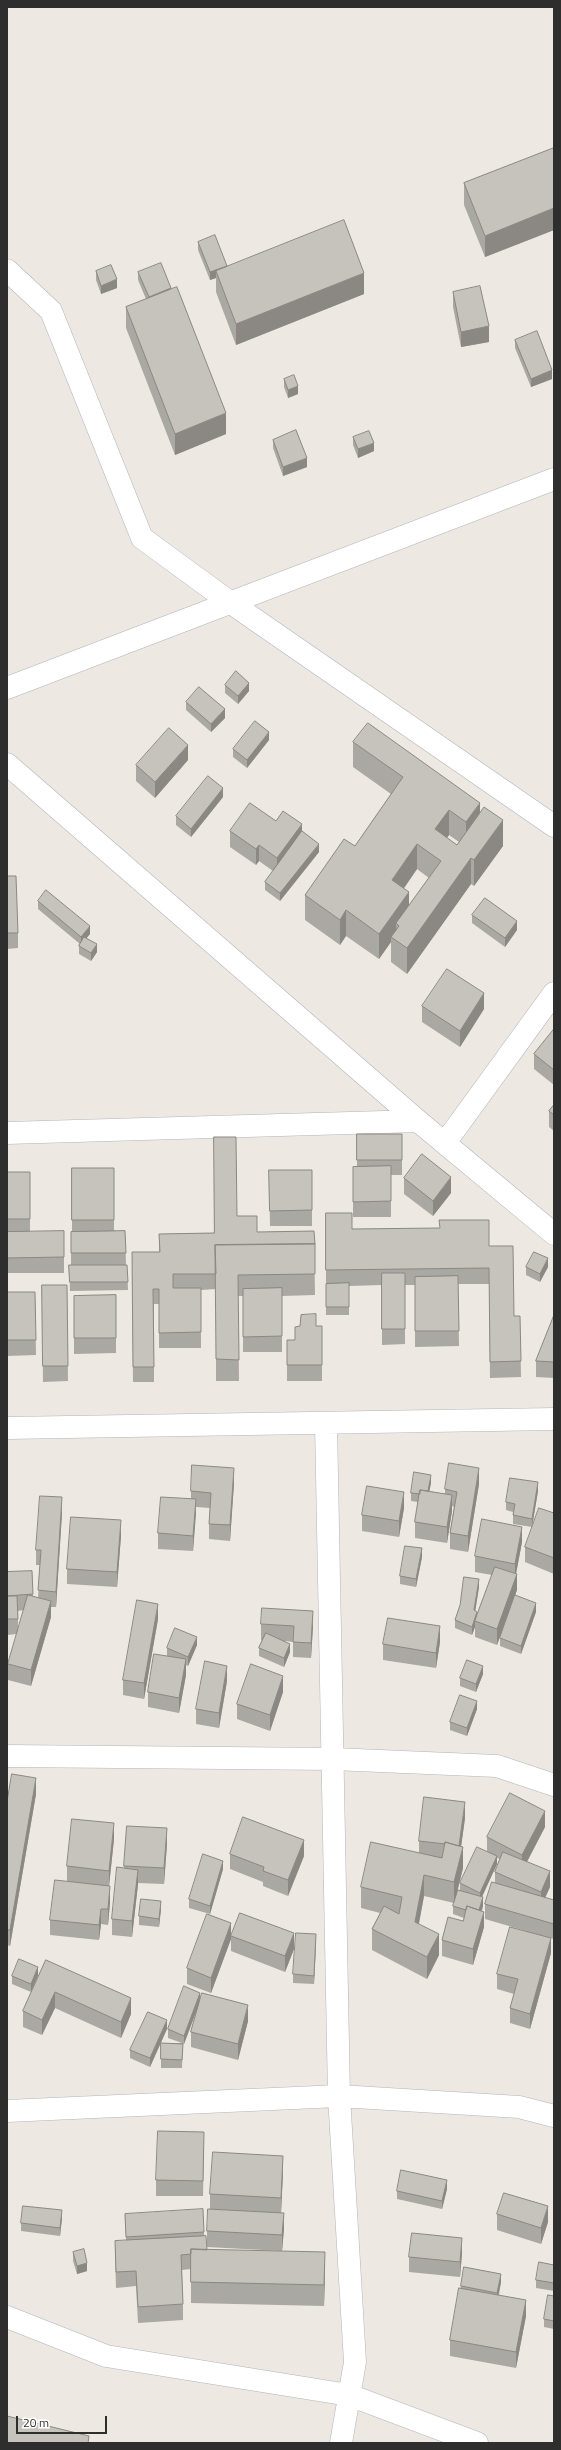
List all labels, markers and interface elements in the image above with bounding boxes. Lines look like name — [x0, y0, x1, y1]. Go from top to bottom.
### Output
scale bar — [18, 2408, 109, 2434]
text: 20 m — [23, 2413, 49, 2432]

